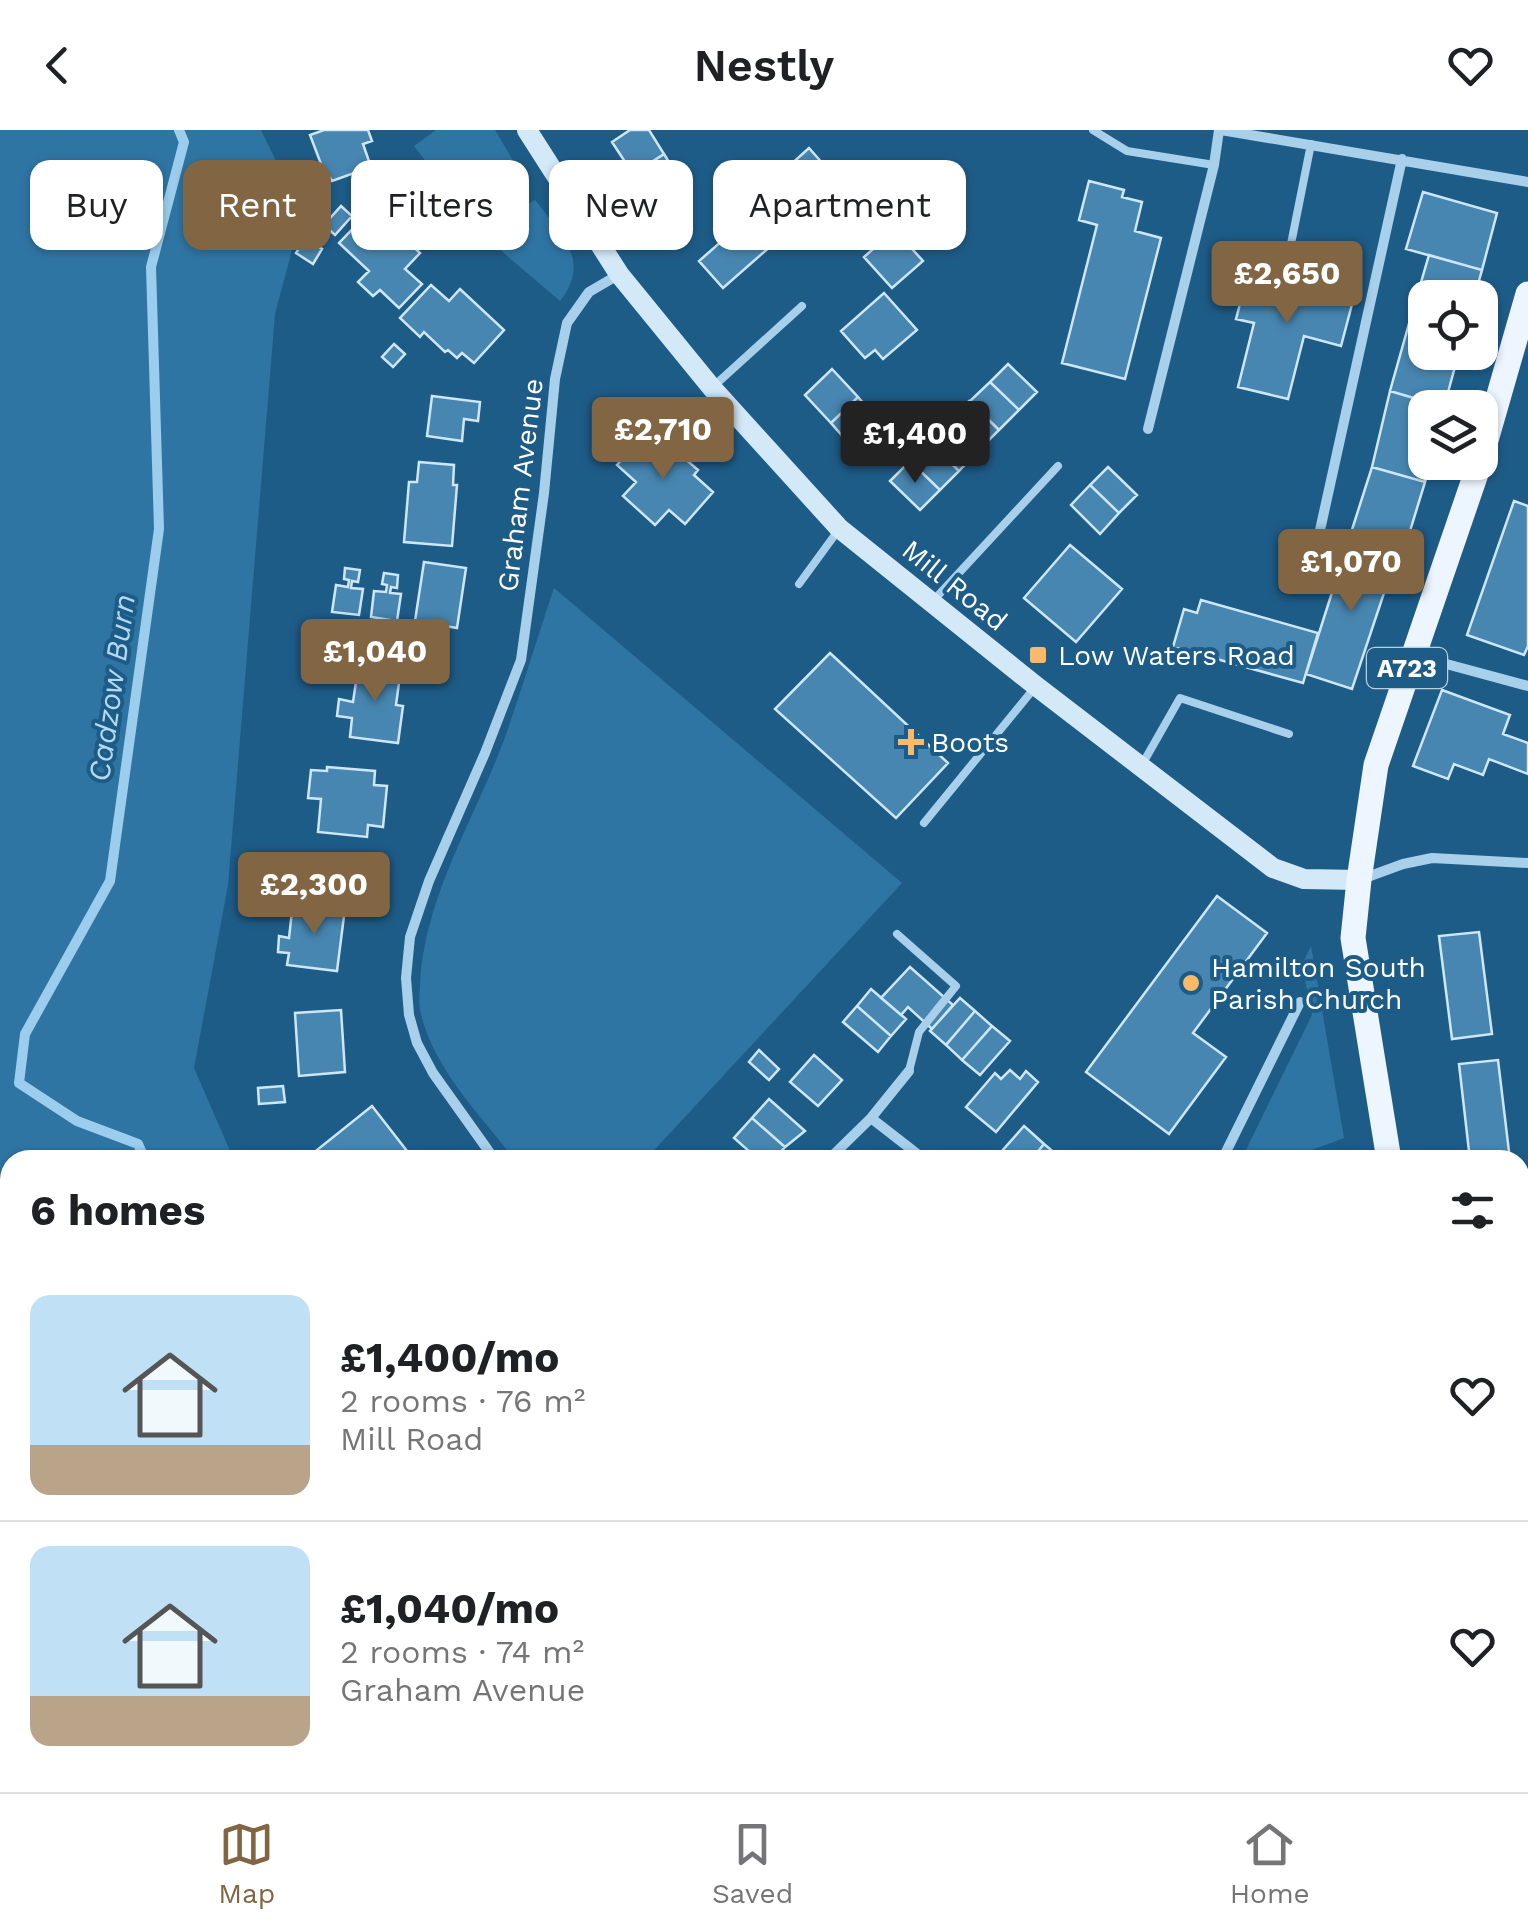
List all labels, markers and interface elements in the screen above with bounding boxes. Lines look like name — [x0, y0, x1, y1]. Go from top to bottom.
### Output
icon: back — [30, 38, 85, 93]
icon: heart — [1443, 38, 1498, 93]
text: Nestly — [694, 39, 834, 92]
chip: Buy — [30, 160, 163, 250]
chip: Rent — [183, 160, 331, 250]
chip: Filters — [351, 160, 529, 250]
chip: New — [549, 160, 693, 250]
chip: Apartment — [713, 160, 966, 250]
pin: £2,650 — [1206, 241, 1368, 326]
text: £2,650 — [1233, 254, 1341, 292]
map controls — [1408, 280, 1498, 480]
button: locate — [1408, 280, 1498, 370]
street label: Graham Avenue — [491, 377, 550, 594]
button: layers — [1408, 390, 1498, 480]
pin: £2,710 — [582, 397, 744, 482]
pin: £1,400 — [834, 401, 996, 486]
text: £2,710 — [614, 410, 712, 448]
text: £1,400 — [863, 414, 967, 452]
pin: £1,070 — [1270, 529, 1432, 614]
street label: Mill Road — [896, 533, 1014, 638]
text: £1,070 — [1300, 542, 1402, 580]
water label: Cadzow Burn — [81, 592, 142, 784]
pin: £1,040 — [294, 619, 456, 704]
text: £1,040 — [323, 632, 427, 670]
place label: Low Waters Road — [1058, 639, 1295, 672]
marker: Low Waters Road — [1027, 644, 1049, 666]
road number: A723 — [1367, 648, 1447, 688]
place label: Boots — [931, 726, 1009, 759]
marker: Boots — [900, 731, 922, 753]
pin: £2,300 — [233, 852, 395, 937]
text: £2,300 — [260, 865, 368, 903]
place label: Hamilton South Parish Church — [1211, 951, 1426, 1016]
marker: Hamilton South Parish Church — [1180, 972, 1202, 994]
icon: filters — [1445, 1183, 1500, 1238]
text: 6 homes — [30, 1186, 205, 1235]
text: £1,400/mo — [340, 1333, 559, 1382]
icon: home — [110, 1335, 230, 1455]
icon: heart — [1445, 1368, 1500, 1423]
text: 2 rooms · 76 m² — [340, 1382, 586, 1420]
text: Mill Road — [340, 1420, 483, 1458]
text: £1,040/mo — [340, 1584, 559, 1633]
icon: home — [110, 1586, 230, 1706]
icon: heart — [1445, 1619, 1500, 1674]
text: 2 rooms · 74 m² — [340, 1633, 584, 1671]
text: Graham Avenue — [340, 1671, 585, 1709]
tab: Map — [218, 1817, 275, 1910]
tab: Saved — [712, 1817, 793, 1910]
tab: Home — [1230, 1817, 1310, 1910]

